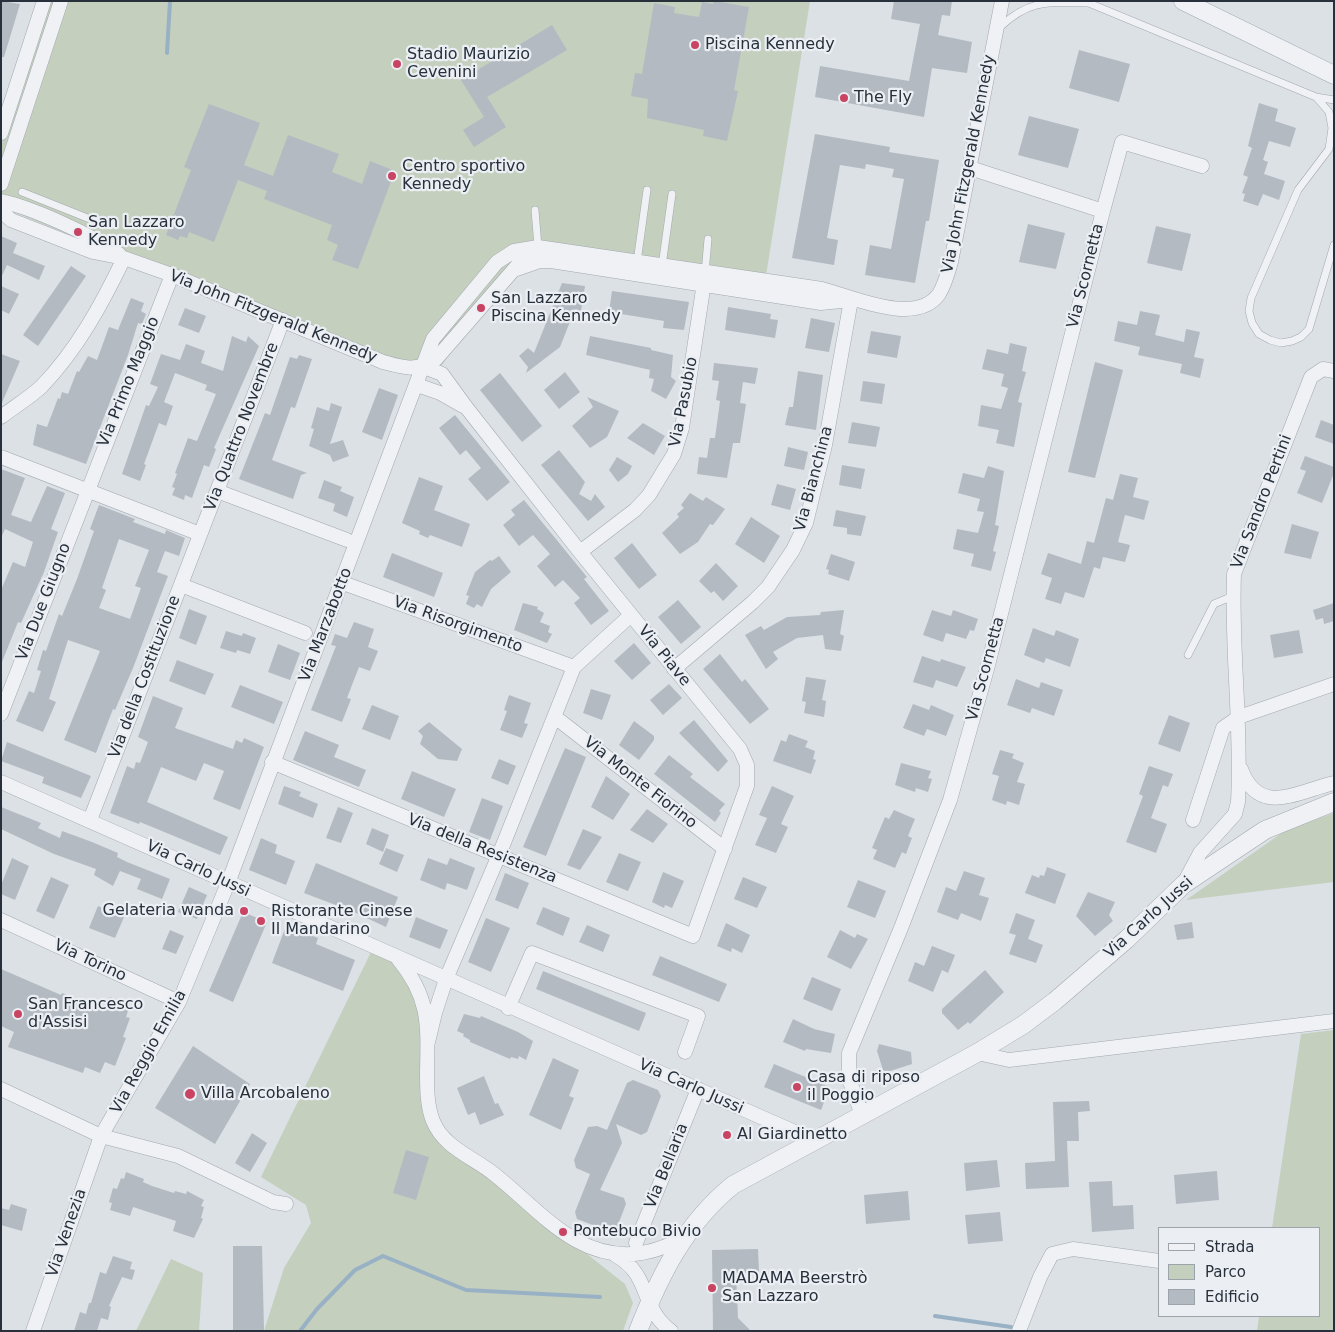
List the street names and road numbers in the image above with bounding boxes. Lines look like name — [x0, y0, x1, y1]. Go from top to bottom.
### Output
street label: Via John Fitzgerald Kennedy — [938, 53, 1000, 275]
street label: Via Scornetta — [1064, 222, 1108, 330]
street label: Via John Fitzgerald Kennedy — [166, 266, 380, 368]
street label: Via Primo Maggio — [94, 314, 164, 450]
street label: Via Quattro Novembre — [201, 340, 283, 514]
street label: Via Pasubio — [666, 355, 702, 449]
street label: Via Bianchina — [791, 424, 837, 534]
street label: Via Sandro Pertini — [1228, 432, 1296, 572]
street label: Via Due Giugno — [13, 540, 75, 664]
street label: Via Marzabotto — [295, 565, 357, 685]
street label: Via della Costituzione — [105, 593, 185, 761]
street label: Via Risorgimento — [391, 593, 525, 657]
street label: Via Scornetta — [963, 615, 1009, 723]
street label: Via Piave — [634, 622, 694, 690]
street label: Via Monte Fiorino — [580, 733, 700, 833]
street label: Via della Resistenza — [404, 810, 560, 888]
street label: Via Carlo Jussi — [143, 836, 253, 902]
street label: Via Carlo Jussi — [1101, 873, 1197, 963]
street label: Via Torino — [51, 936, 129, 986]
street label: Via Reggio Emilia — [107, 987, 191, 1117]
street label: Via Carlo Jussi — [636, 1055, 746, 1119]
street label: Via Bellaria — [641, 1121, 693, 1211]
street label: Via Venezia — [43, 1186, 91, 1280]

